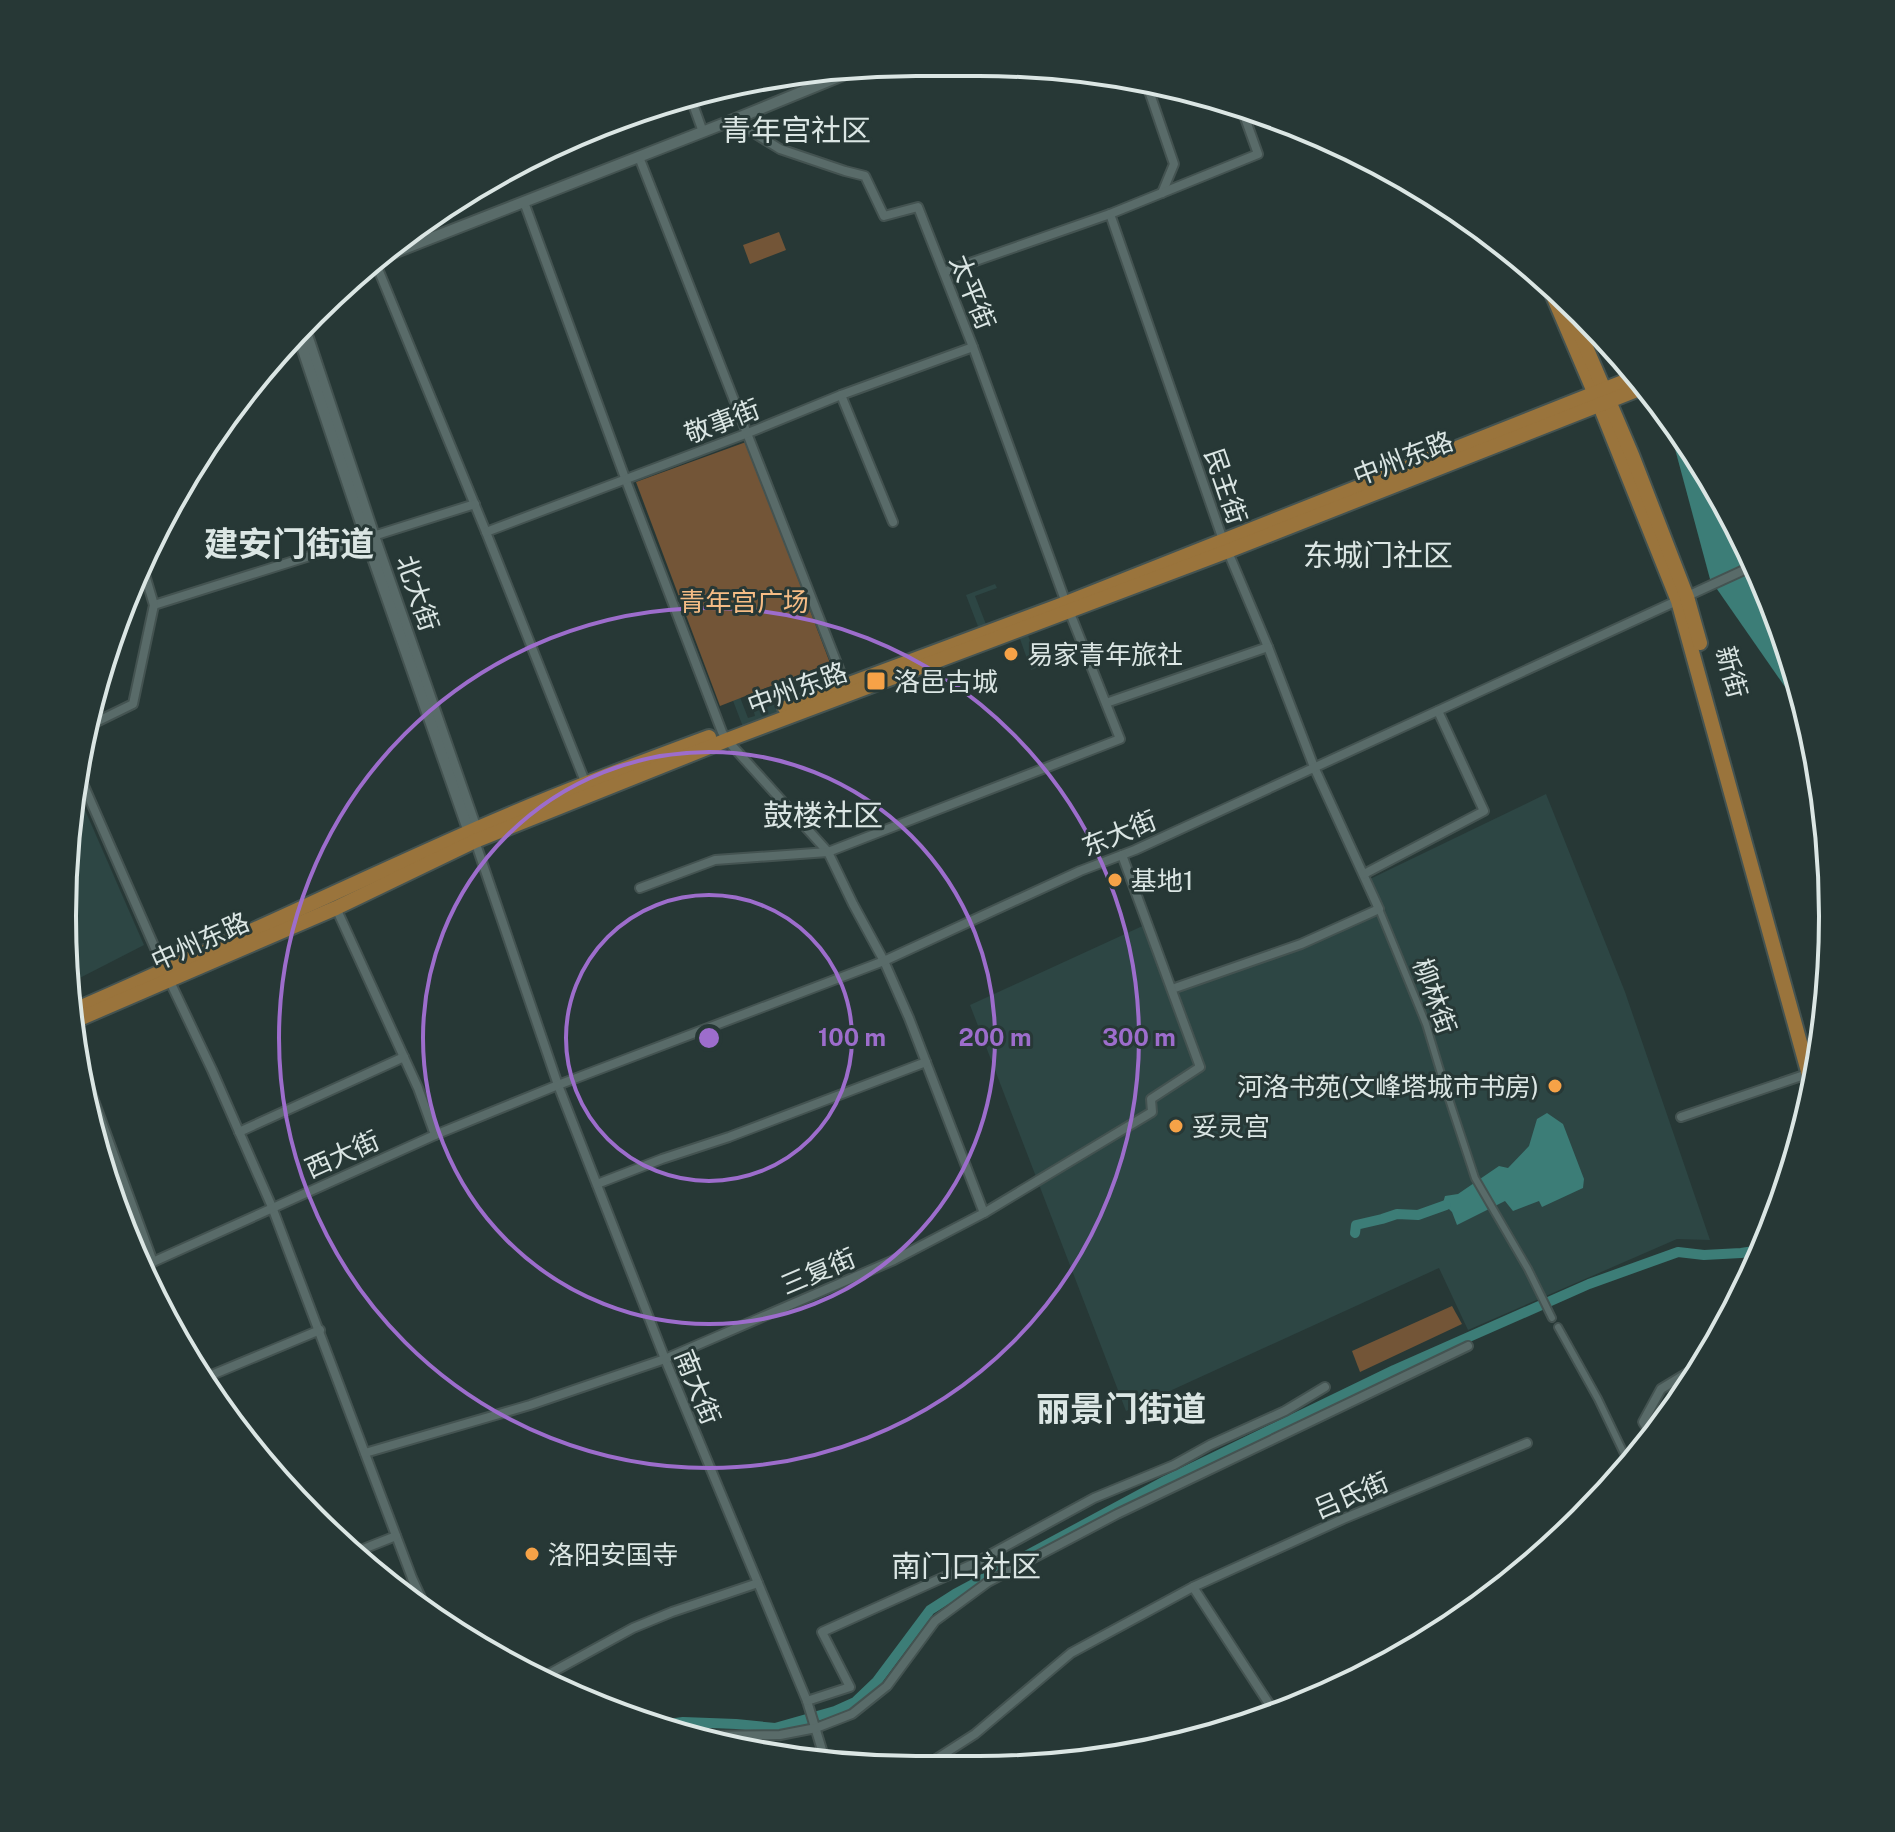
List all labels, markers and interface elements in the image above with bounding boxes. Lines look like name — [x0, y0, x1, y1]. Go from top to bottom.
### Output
district label: 青年宫社区 — [721, 112, 871, 148]
street label: 太平街 — [944, 250, 1002, 334]
street label: 敬事街 — [680, 393, 764, 449]
street label: 中州东路 — [1349, 425, 1457, 491]
street label: 民主街 — [1199, 444, 1253, 528]
district label: 建安门街道 — [204, 524, 374, 564]
district label: 东城门社区 — [1303, 537, 1453, 573]
street label: 北大街 — [391, 551, 445, 635]
park label: 青年宫广场 — [679, 586, 809, 617]
place label: 易家青年旅社 — [1027, 639, 1183, 670]
street label: 新街 — [1710, 643, 1754, 701]
marker: 易家青年旅社 — [1002, 645, 1020, 663]
street label: 中州东路 — [743, 656, 851, 720]
place label: 洛邑古城 — [894, 666, 998, 697]
marker: 洛邑古城 — [865, 670, 887, 692]
district label: 鼓楼社区 — [763, 797, 883, 833]
street label: 东大街 — [1077, 804, 1161, 862]
place label: 基地1 — [1131, 865, 1194, 896]
marker: 基地1 — [1106, 871, 1124, 889]
street label: 中州东路 — [146, 906, 254, 976]
street label: 柳林街 — [1407, 954, 1463, 1038]
text: 100 m — [818, 1023, 886, 1051]
text: 200 m — [958, 1023, 1032, 1051]
text: 300 m — [1102, 1023, 1176, 1051]
centre of rings — [695, 1024, 723, 1052]
place label: 河洛书苑(文峰塔城市书房) — [1237, 1071, 1539, 1102]
marker: 河洛书苑(文峰塔城市书房) — [1546, 1077, 1564, 1095]
place label: 妥灵宫 — [1192, 1111, 1270, 1142]
marker: 妥灵宫 — [1167, 1117, 1185, 1135]
street label: 西大街 — [300, 1124, 384, 1184]
street label: 三复街 — [776, 1241, 860, 1301]
street label: 南大街 — [669, 1345, 727, 1429]
district label: 丽景门街道 — [1036, 1389, 1206, 1429]
street label: 吕氏街 — [1309, 1465, 1393, 1525]
place label: 洛阳安国寺 — [548, 1539, 678, 1570]
marker: 洛阳安国寺 — [523, 1545, 541, 1563]
district label: 南门口社区 — [891, 1548, 1041, 1584]

